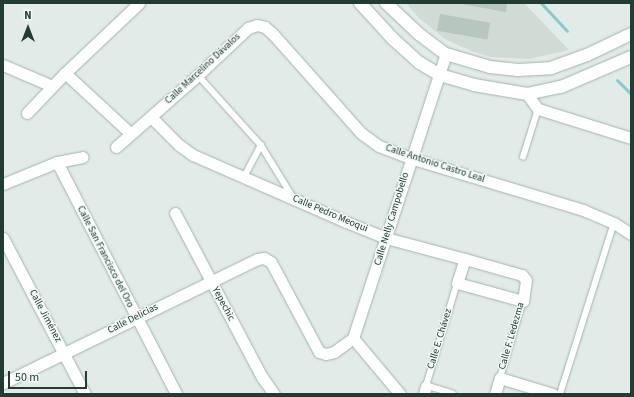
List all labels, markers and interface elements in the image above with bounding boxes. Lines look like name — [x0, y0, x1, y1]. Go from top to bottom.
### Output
north arrow — [8, 8, 48, 48]
text: N — [24, 8, 32, 23]
street label: Calle Marcelino Dávalos — [163, 31, 243, 107]
street label: Calle Antonio Castro Leal — [384, 142, 486, 186]
street label: Calle Nelly Campobello — [372, 171, 412, 267]
street label: Calle Pedro Meoqui — [291, 193, 369, 235]
street label: Calle San Francisco del Oro — [74, 204, 136, 310]
street label: Yepechic — [209, 285, 237, 323]
street label: Calle Jiménez — [26, 288, 64, 344]
street label: Calle Delicias — [106, 301, 160, 337]
street label: Calle F. Ledezma — [497, 301, 527, 371]
street label: Calle E. Chávez — [425, 307, 455, 371]
scale bar — [10, 363, 89, 389]
text: 50 m — [15, 369, 39, 386]

